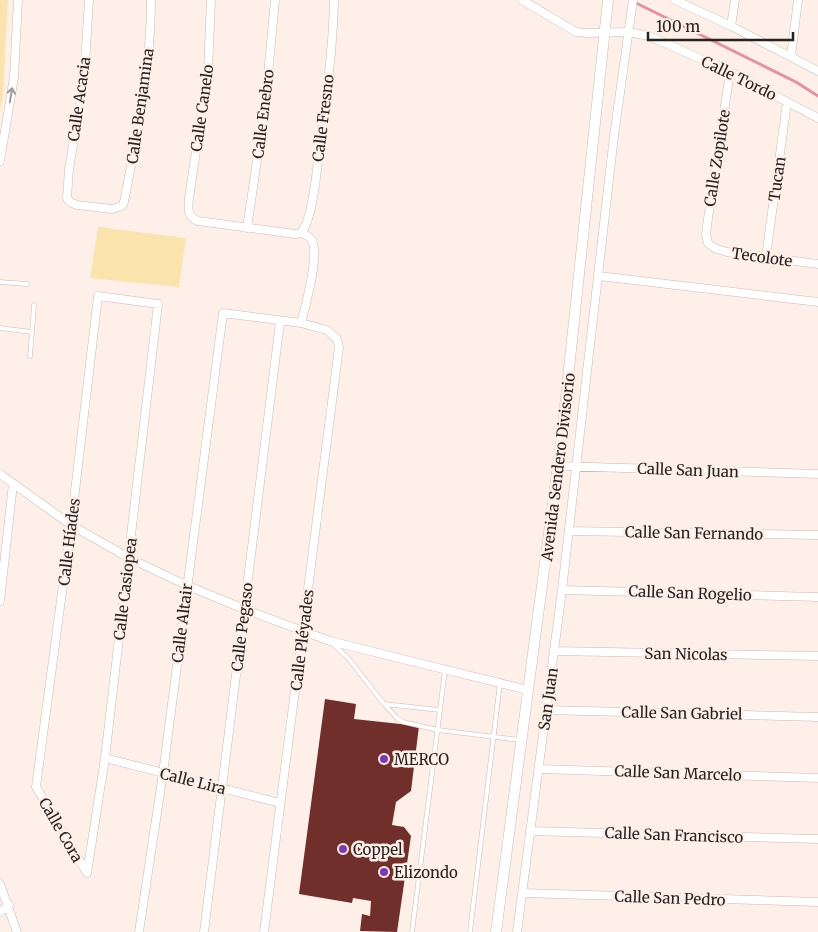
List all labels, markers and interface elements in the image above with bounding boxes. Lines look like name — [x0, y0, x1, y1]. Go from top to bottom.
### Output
scale bar — [648, 10, 793, 42]
text: 100 m — [656, 17, 700, 36]
street label: Calle Benjamina — [122, 47, 158, 165]
street label: Calle Tordo — [698, 52, 780, 105]
street label: Calle Acacia — [64, 55, 94, 143]
street label: Calle Canelo — [186, 63, 218, 153]
street label: Calle Enebro — [248, 68, 278, 160]
street label: Calle Fresno — [308, 73, 338, 163]
one-way arrow — [7, 88, 17, 104]
street label: Calle Zopilote — [700, 108, 734, 208]
street label: Tucan — [764, 155, 790, 203]
street label: Tecolote — [731, 243, 794, 271]
street label: Avenida Sendero Divisorio — [537, 372, 579, 563]
street label: Calle San Juan — [637, 459, 739, 481]
street label: Calle Híades — [54, 497, 84, 587]
street label: Calle San Fernando — [625, 522, 764, 544]
street label: Calle Casiopea — [109, 537, 141, 641]
street label: Calle Pegaso — [227, 581, 257, 672]
street label: Calle San Rogelio — [628, 581, 752, 605]
street label: Calle Altair — [168, 582, 196, 664]
street label: Calle Pléyades — [286, 588, 318, 692]
street label: San Nicolas — [644, 644, 728, 664]
street label: San Juan — [534, 666, 562, 732]
street label: Calle San Gabriel — [621, 702, 743, 724]
place label: MERCO — [394, 750, 449, 769]
marker: MERCO — [378, 753, 390, 765]
street label: Calle San Marcelo — [614, 761, 742, 785]
street label: Calle Lira — [158, 764, 228, 798]
street label: Calle Cora — [35, 794, 87, 866]
street label: Calle San Francisco — [604, 823, 744, 847]
place label: Coppel — [353, 840, 403, 859]
marker: Coppel — [337, 843, 349, 855]
place label: Elizondo — [394, 863, 458, 882]
marker: Elizondo — [378, 866, 390, 878]
street label: Calle San Pedro — [614, 887, 726, 909]

